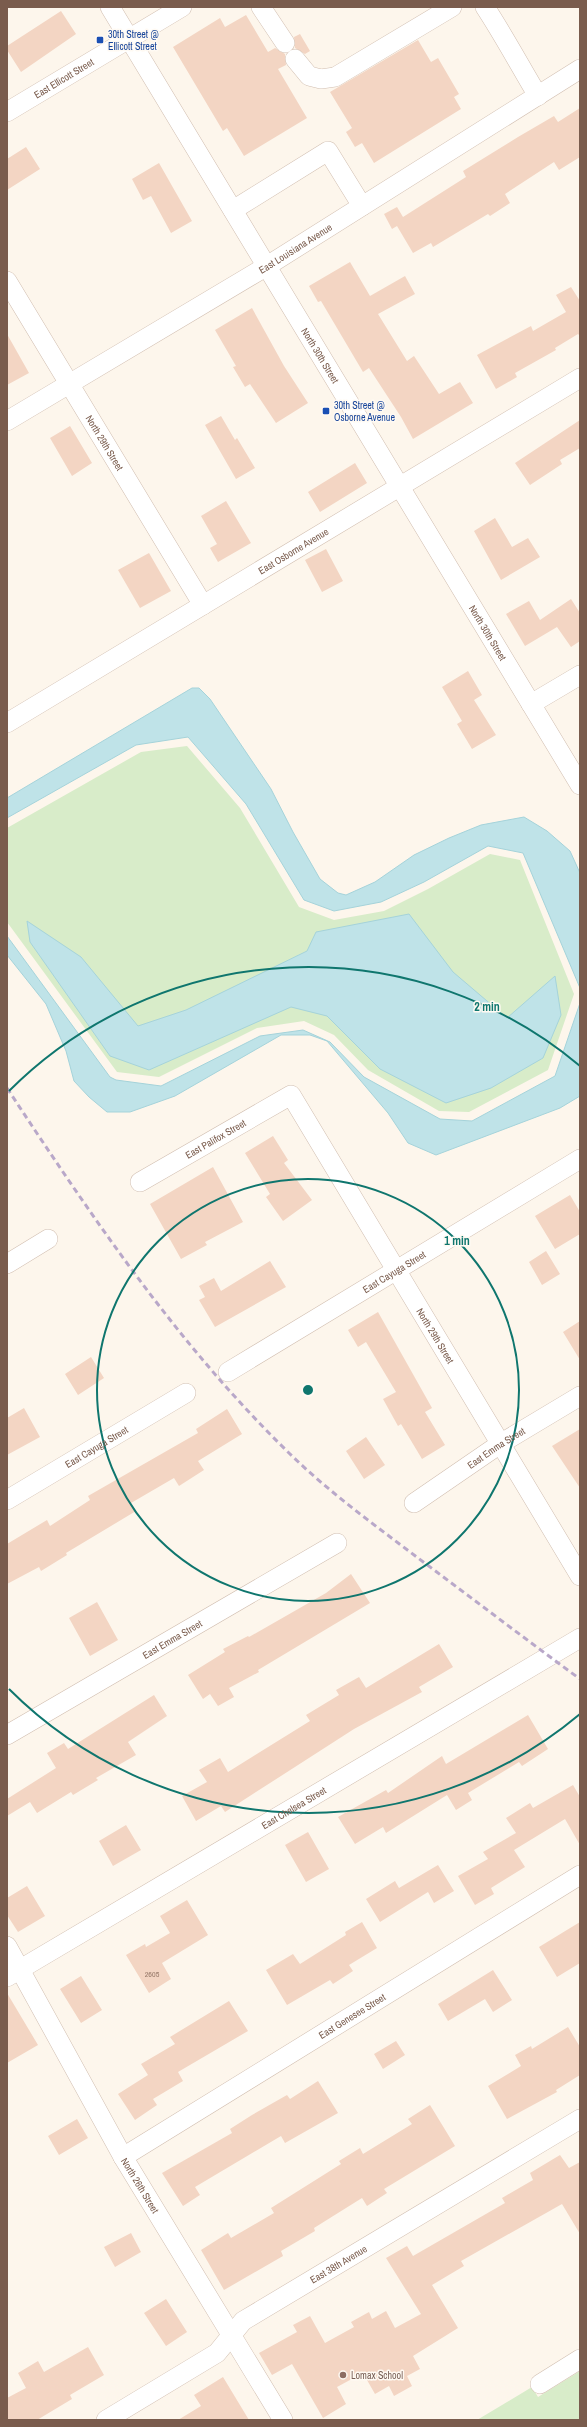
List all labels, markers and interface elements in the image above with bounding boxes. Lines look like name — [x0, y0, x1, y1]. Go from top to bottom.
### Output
place label: 30th Street @ Ellicott Street — [108, 28, 159, 53]
marker: 30th Street @ Ellicott Street — [95, 35, 105, 45]
street label: East Ellicott Street — [31, 55, 97, 101]
street label: East Louisiana Avenue — [256, 220, 335, 276]
street label: North 30th Street — [299, 325, 343, 386]
place label: 30th Street @ Osborne Avenue — [334, 399, 395, 424]
marker: 30th Street @ Osborne Avenue — [321, 406, 331, 416]
street label: North 29th Street — [83, 413, 127, 473]
street label: East Osborne Avenue — [256, 524, 331, 577]
street label: North 30th Street — [466, 603, 510, 663]
text: 2 min — [474, 999, 500, 1015]
street label: East Palifox Street — [183, 1116, 249, 1161]
text: 1 min — [444, 1233, 470, 1249]
street label: East Cayuga Street — [360, 1247, 428, 1296]
street label: North 29th Street — [414, 1306, 458, 1366]
centre of rings — [301, 1383, 315, 1397]
street label: East Cayuga Street — [62, 1422, 131, 1470]
street label: East Emma Street — [464, 1424, 528, 1471]
street label: East Emma Street — [140, 1616, 205, 1661]
street label: East Chelsea Street — [259, 1783, 329, 1832]
house number: 2605 — [145, 1969, 160, 1979]
street label: East Genesee Street — [316, 1990, 388, 2041]
street label: North 26th Street — [118, 2155, 162, 2216]
street label: East 38th Avenue — [307, 2242, 370, 2286]
place label: Lomax School — [351, 2369, 403, 2382]
marker: Lomax School — [338, 2370, 348, 2380]

